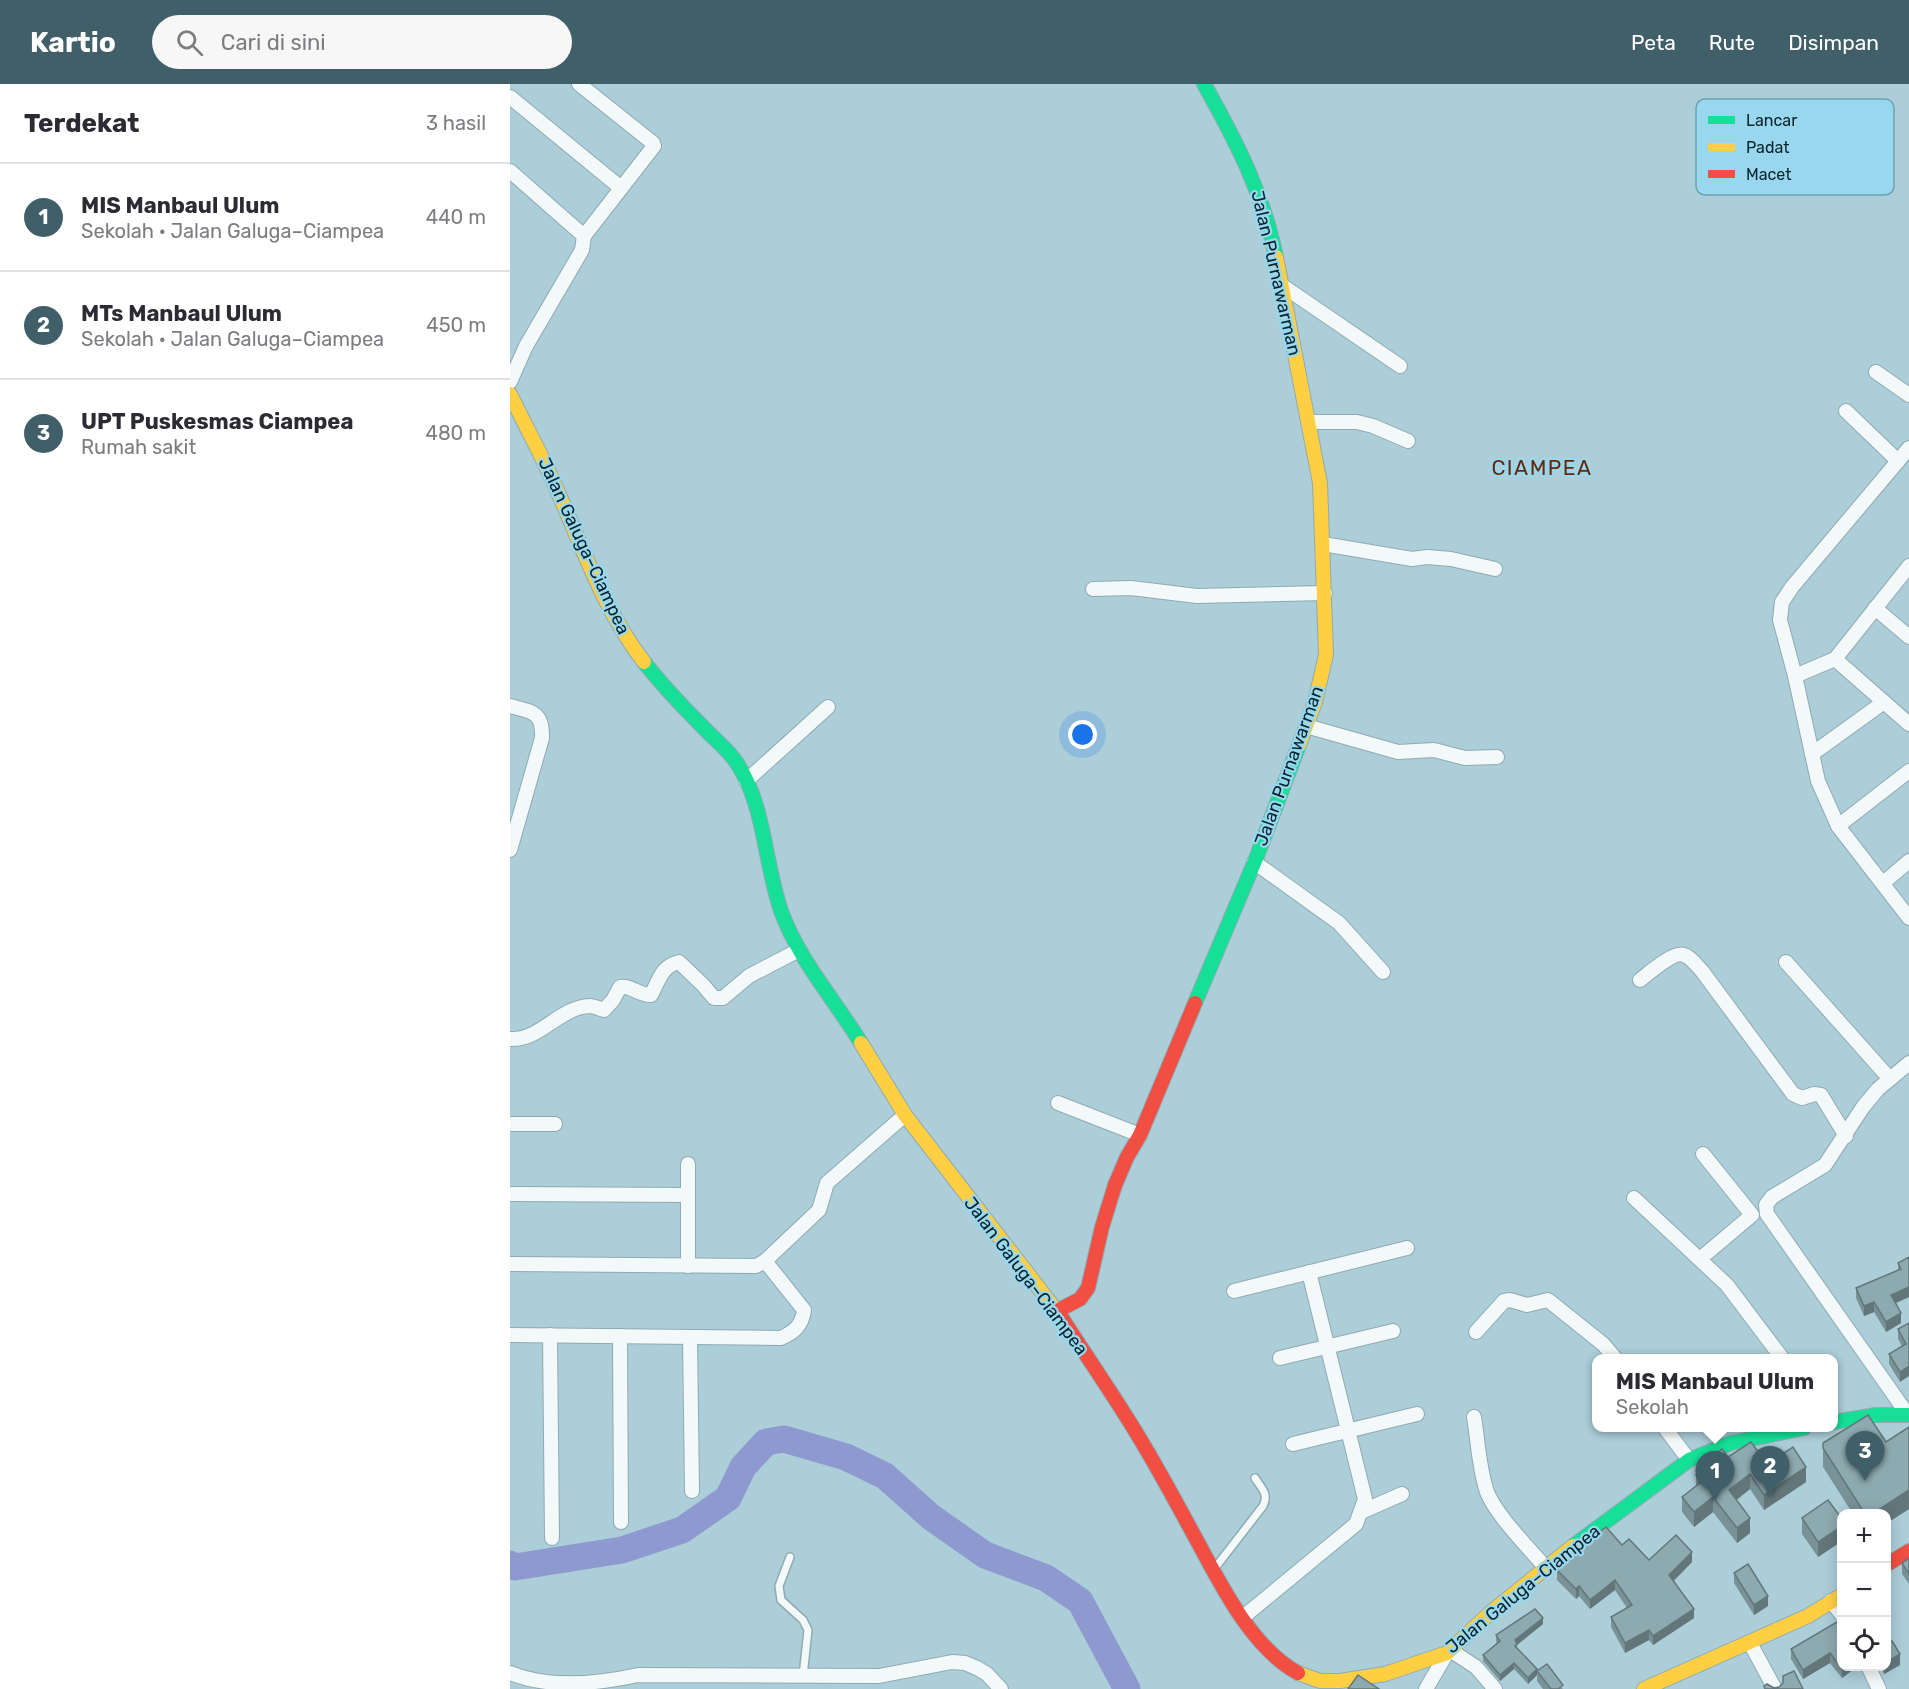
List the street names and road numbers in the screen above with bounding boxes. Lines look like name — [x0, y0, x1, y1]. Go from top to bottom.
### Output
street label: Jalan Purnawarman — [1246, 188, 1306, 358]
street label: Jalan Galuga–Ciampea — [533, 454, 635, 638]
street label: Jalan Purnawarman — [1250, 683, 1328, 849]
street label: Jalan Galuga–Ciampea — [959, 1193, 1093, 1359]
street label: Jalan Galuga–Ciampea — [1441, 1520, 1605, 1658]

